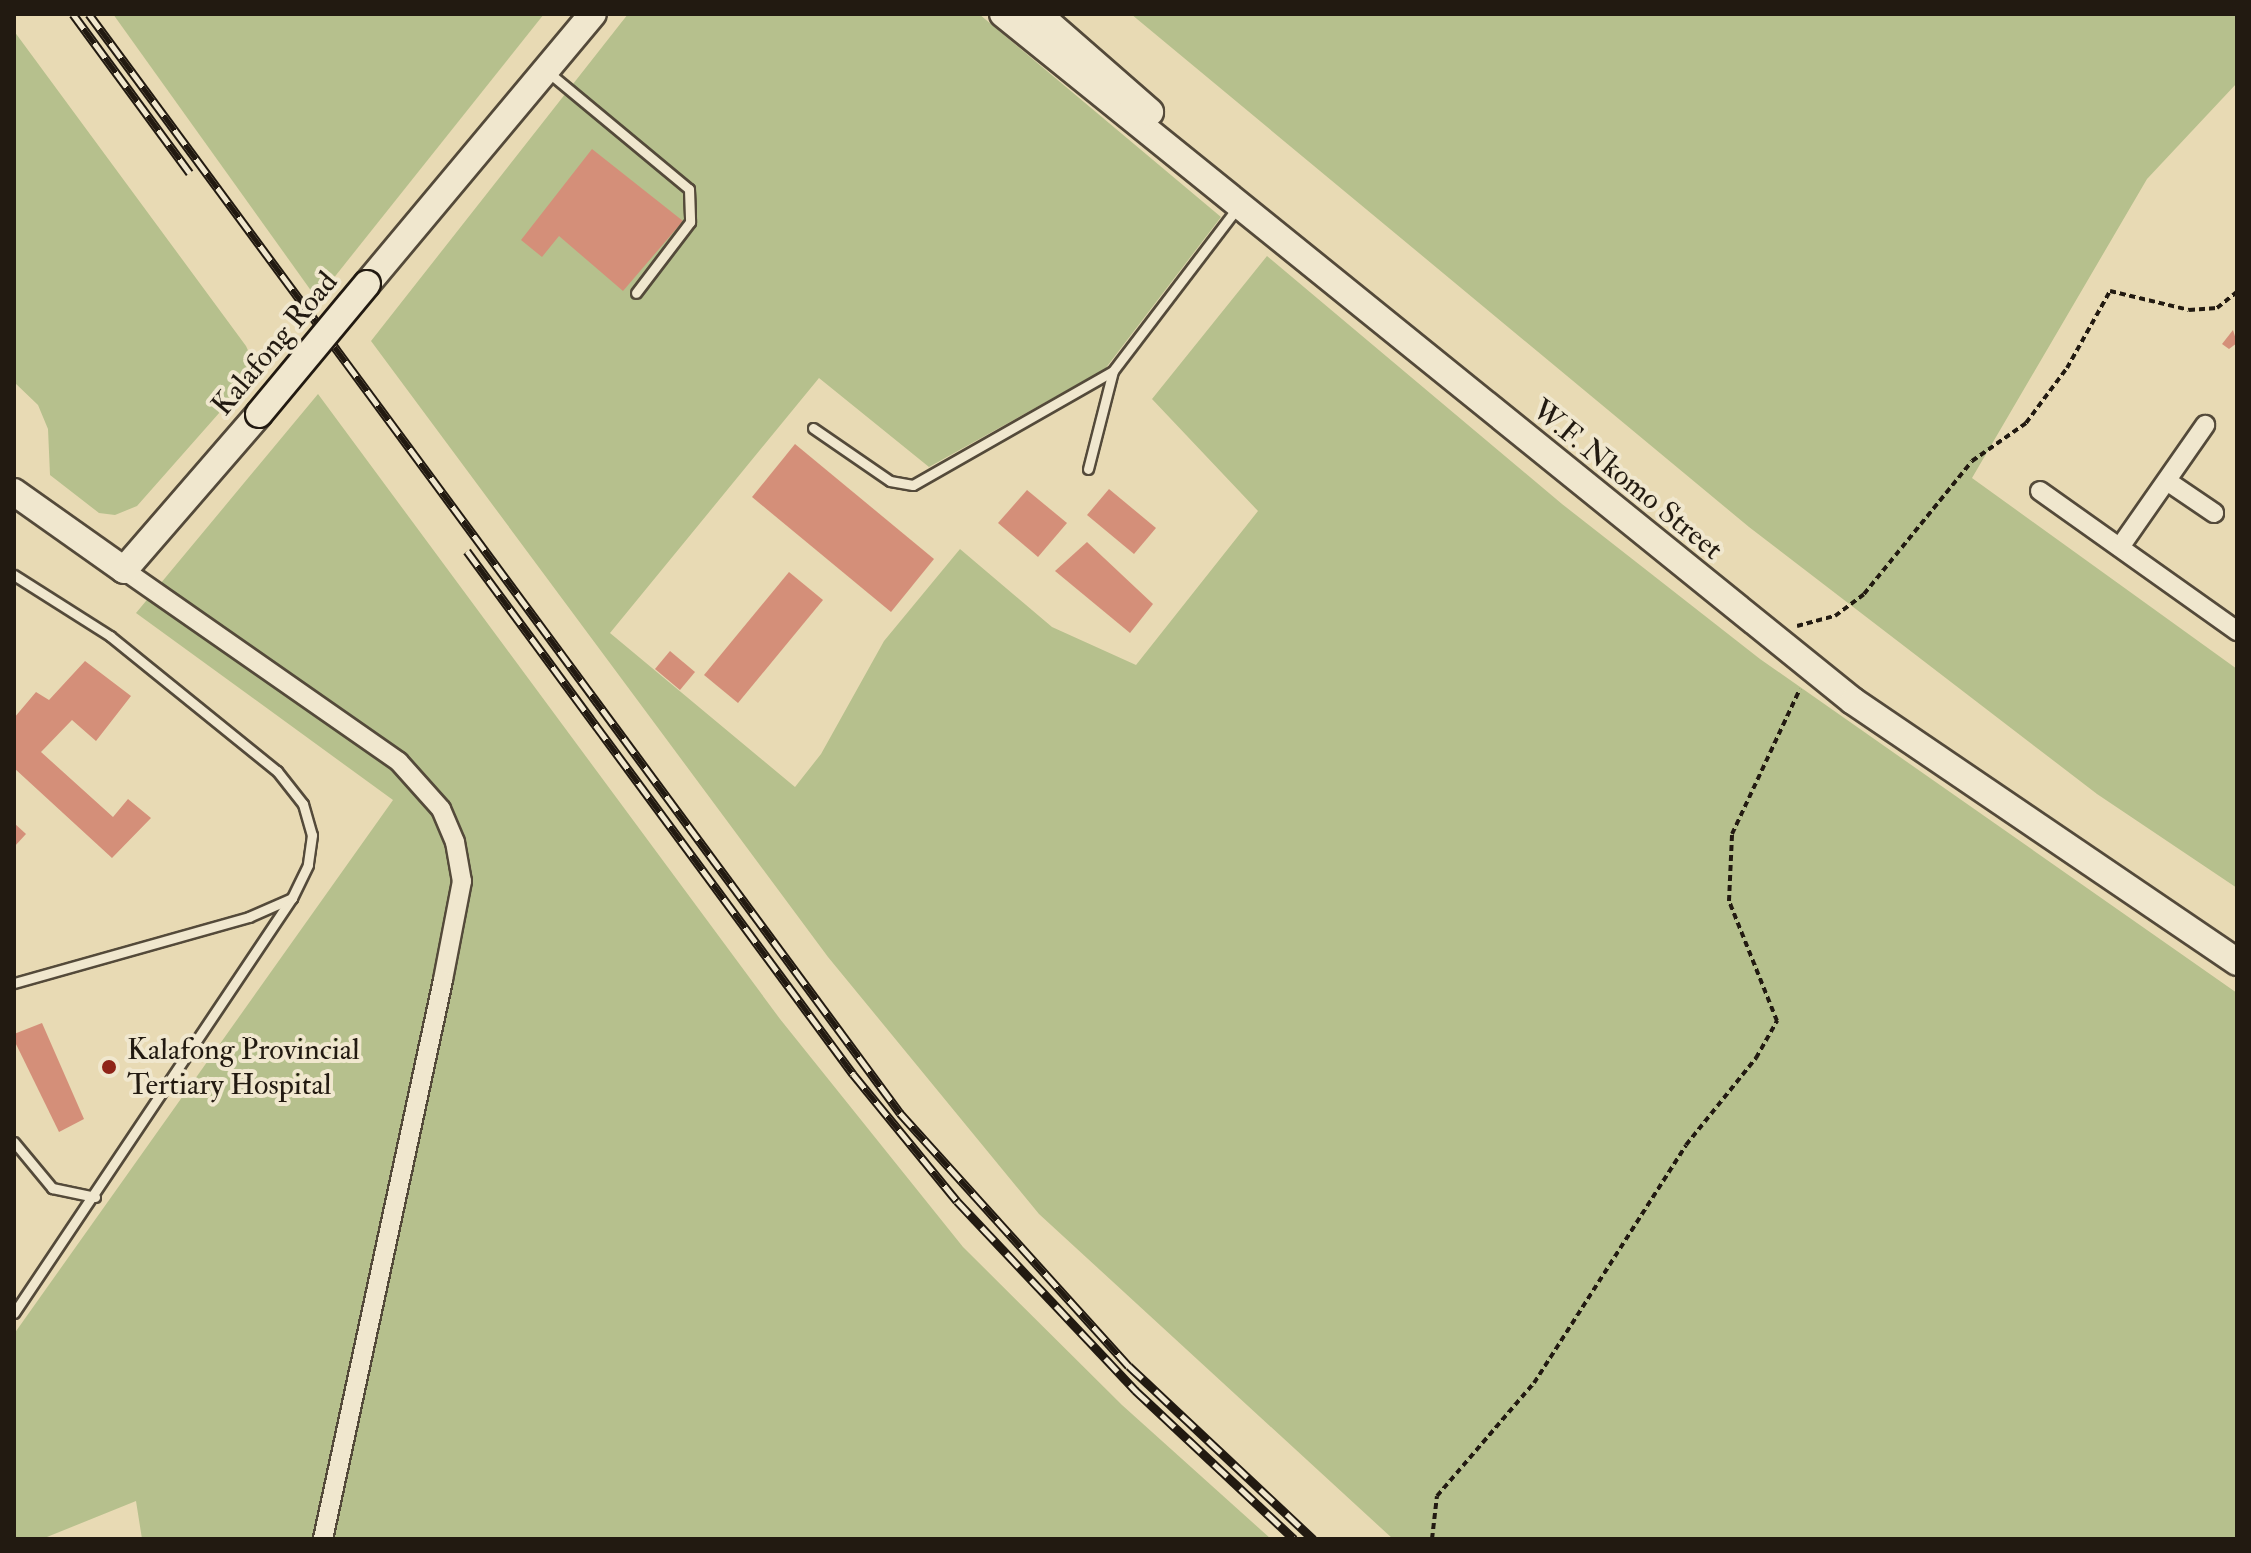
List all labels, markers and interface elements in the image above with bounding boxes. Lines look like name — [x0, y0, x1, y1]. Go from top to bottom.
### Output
street label: Kalafong Road — [204, 265, 346, 423]
street label: W.F. Nkomo Street — [1524, 392, 1730, 568]
place label: Kalafong Provincial Tertiary Hospital — [127, 1032, 360, 1102]
marker: Kalafong Provincial Tertiary Hospital — [98, 1056, 120, 1078]

